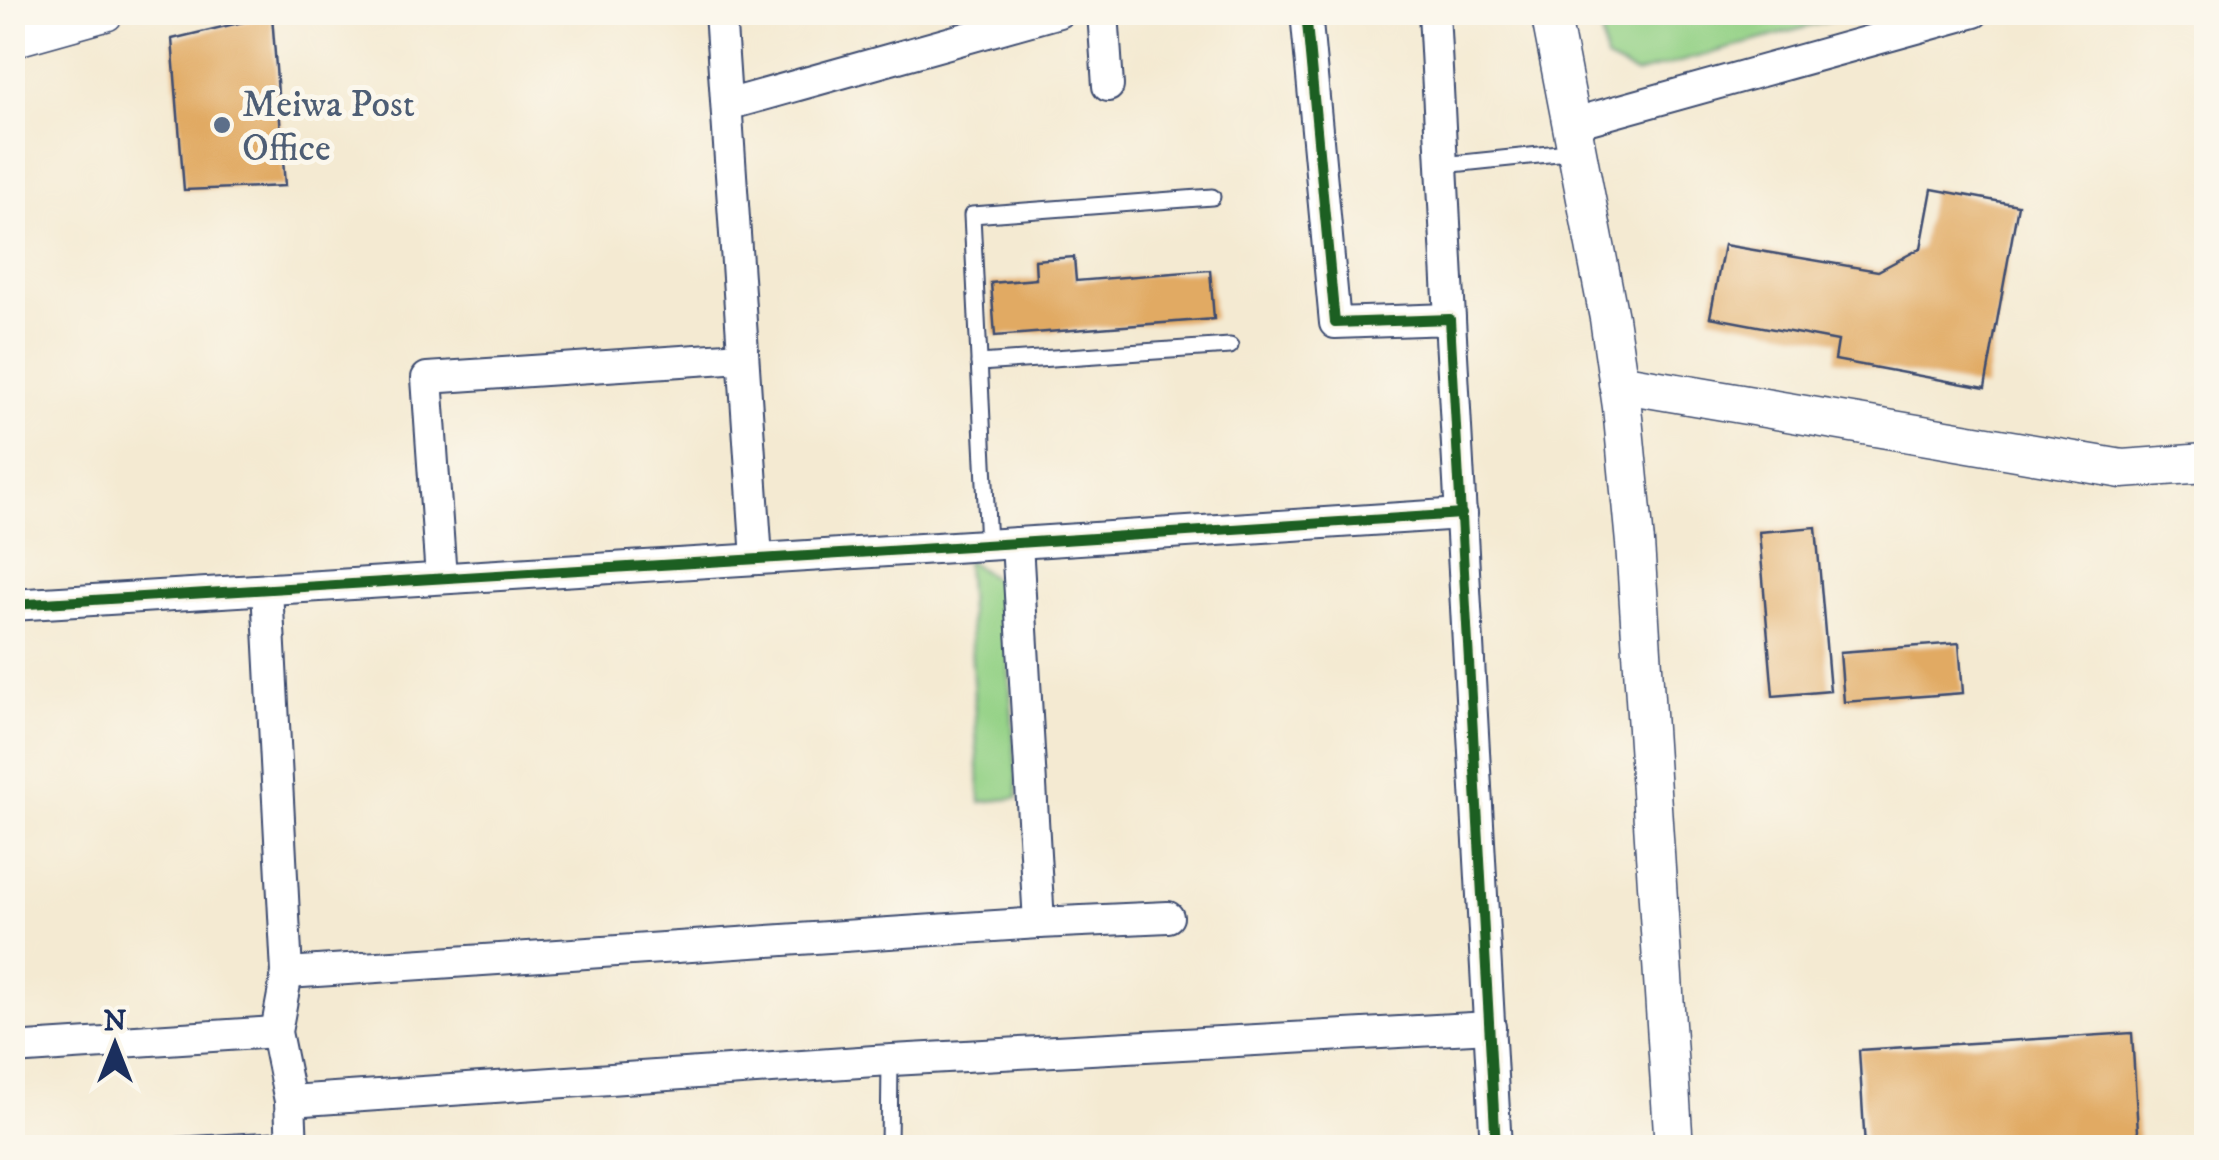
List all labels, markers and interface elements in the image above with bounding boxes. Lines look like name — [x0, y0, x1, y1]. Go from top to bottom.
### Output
place label: Meiwa Post Office — [242, 81, 415, 173]
marker: Meiwa Post Office — [211, 114, 233, 136]
north arrow — [65, 995, 165, 1095]
text: N — [104, 1004, 127, 1039]

